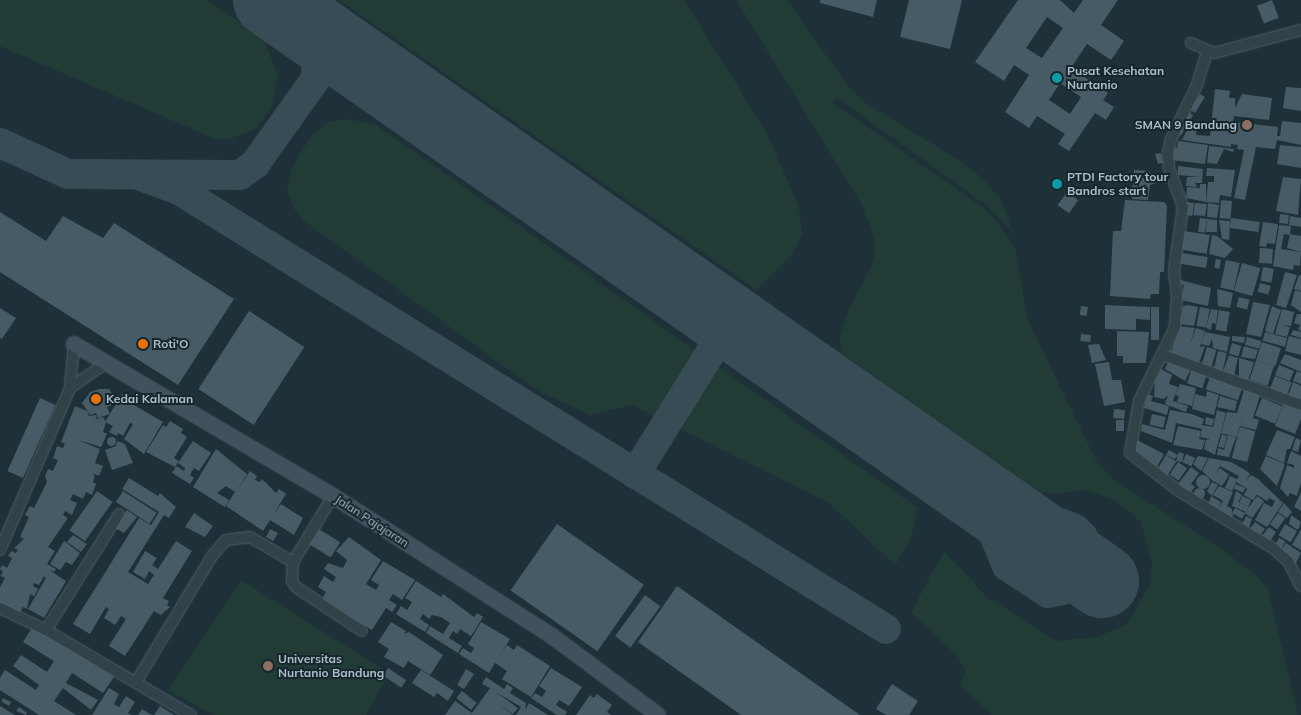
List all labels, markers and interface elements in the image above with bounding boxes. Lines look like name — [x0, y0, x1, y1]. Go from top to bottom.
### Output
place label: Pusat Kesehatan Nurtanio — [1067, 64, 1164, 92]
marker: Pusat Kesehatan Nurtanio — [1051, 72, 1063, 84]
place label: SMAN 9 Bandung — [1135, 118, 1237, 132]
marker: SMAN 9 Bandung — [1241, 119, 1253, 131]
place label: PTDI Factory tour Bandros start — [1067, 170, 1168, 198]
marker: PTDI Factory tour Bandros start — [1051, 178, 1063, 190]
place label: Roti'O — [153, 337, 188, 351]
marker: Roti'O — [137, 338, 149, 350]
place label: Kedai Kalaman — [106, 392, 193, 406]
marker: Kedai Kalaman — [90, 393, 102, 405]
street label: Jalan Pajajaran — [333, 492, 411, 550]
place label: Universitas Nurtanio Bandung — [278, 652, 384, 680]
marker: Universitas Nurtanio Bandung — [262, 660, 274, 672]

